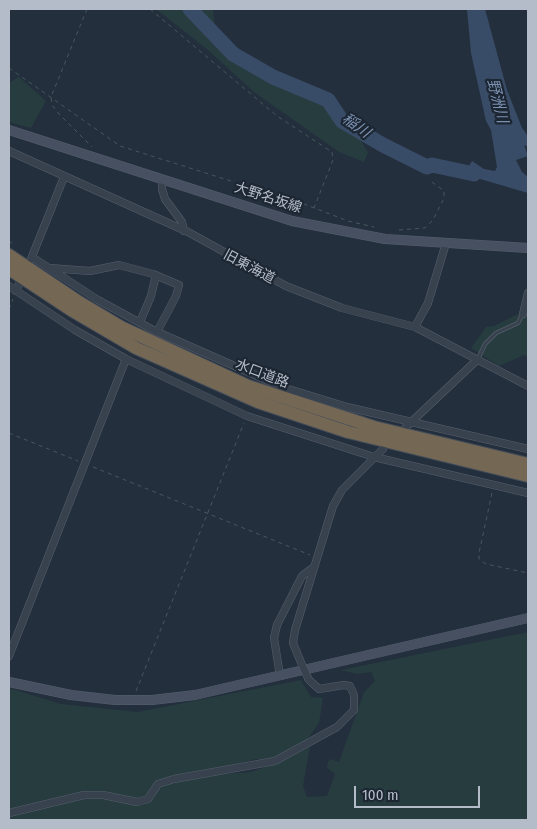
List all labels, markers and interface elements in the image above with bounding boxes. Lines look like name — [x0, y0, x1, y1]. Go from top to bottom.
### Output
water label: 野洲川 — [483, 77, 511, 125]
water label: 稲川 — [339, 110, 373, 142]
street label: 大野名坂線 — [232, 179, 304, 217]
street label: 旧東海道 — [220, 246, 278, 288]
street label: 水口道路 — [233, 356, 291, 392]
scale bar — [357, 776, 483, 808]
text: 100 m — [362, 786, 399, 804]

